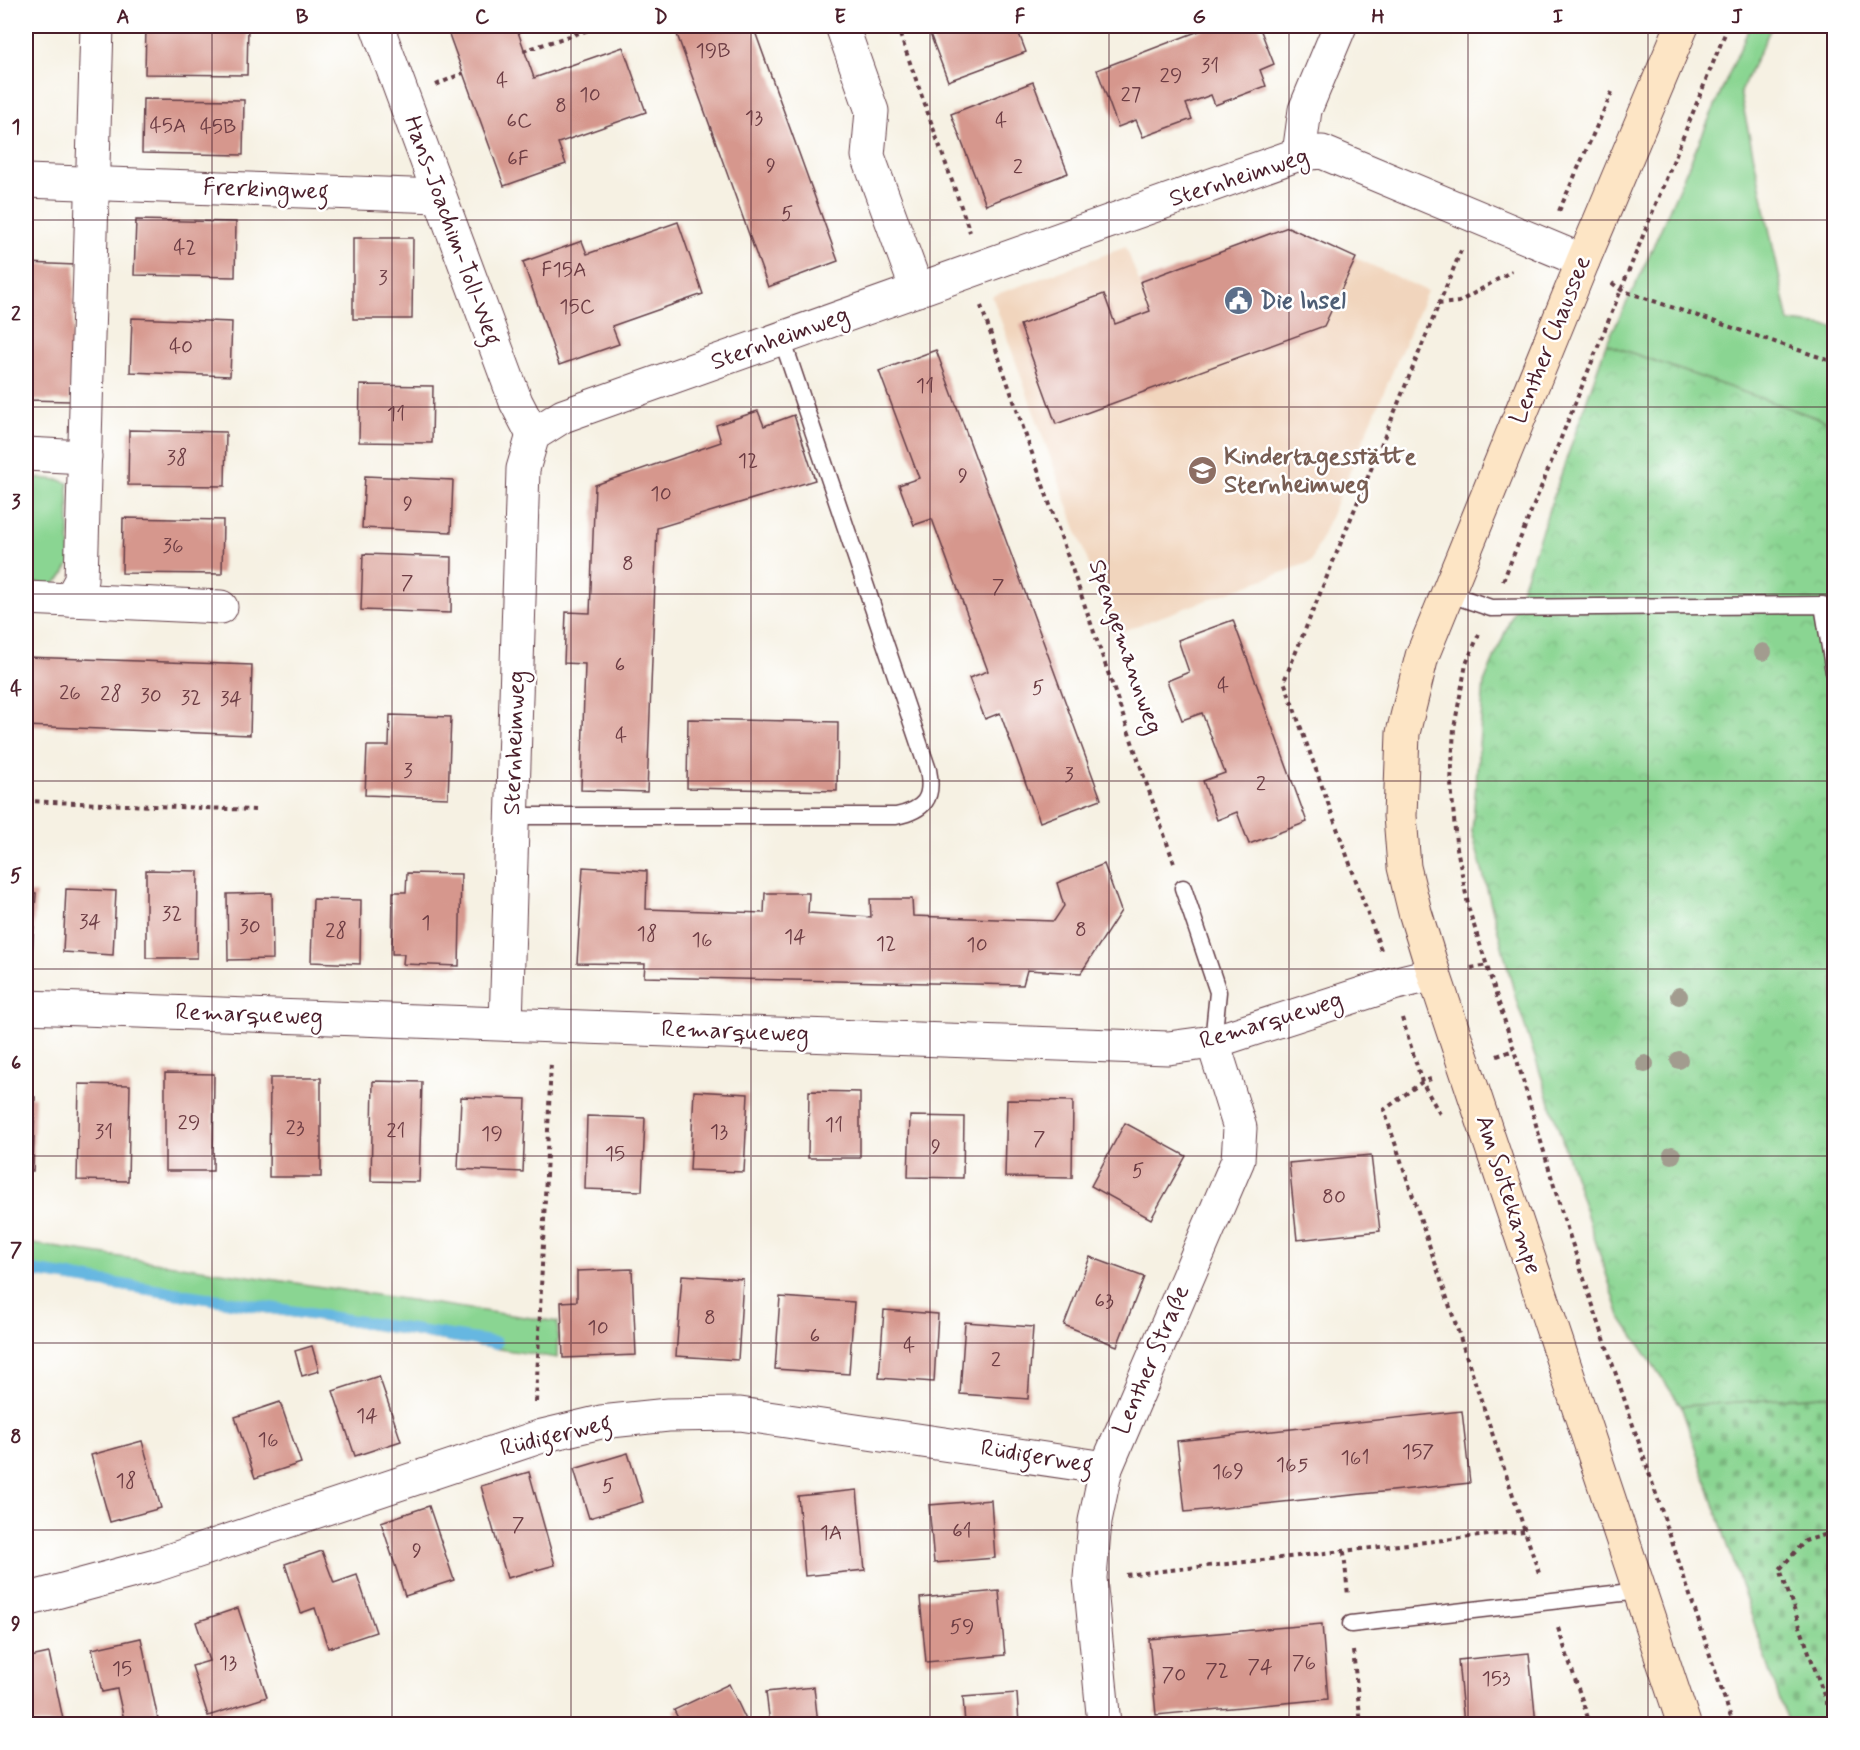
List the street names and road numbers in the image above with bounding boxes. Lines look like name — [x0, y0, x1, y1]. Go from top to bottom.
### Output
street label: Hans-Joachim-Toll-Weg — [393, 112, 508, 351]
street label: Sternheimweg — [1165, 141, 1313, 217]
street label: Frerkingweg — [202, 172, 330, 211]
street label: Lenther Chaussee — [1503, 251, 1599, 429]
street label: Sternheimweg — [707, 300, 854, 380]
street label: Spengemannweg — [1079, 556, 1169, 739]
street label: Sternheimweg — [497, 670, 535, 816]
street label: Remarqueweg — [1196, 985, 1347, 1059]
street label: Remarqueweg — [174, 997, 323, 1035]
street label: Remarqueweg — [660, 1014, 809, 1052]
street label: Am Soltekampe — [1468, 1112, 1548, 1278]
street label: Lenther Straße — [1107, 1280, 1198, 1440]
street label: Rüdigerweg — [497, 1407, 616, 1468]
street label: Rüdigerweg — [978, 1433, 1096, 1484]

